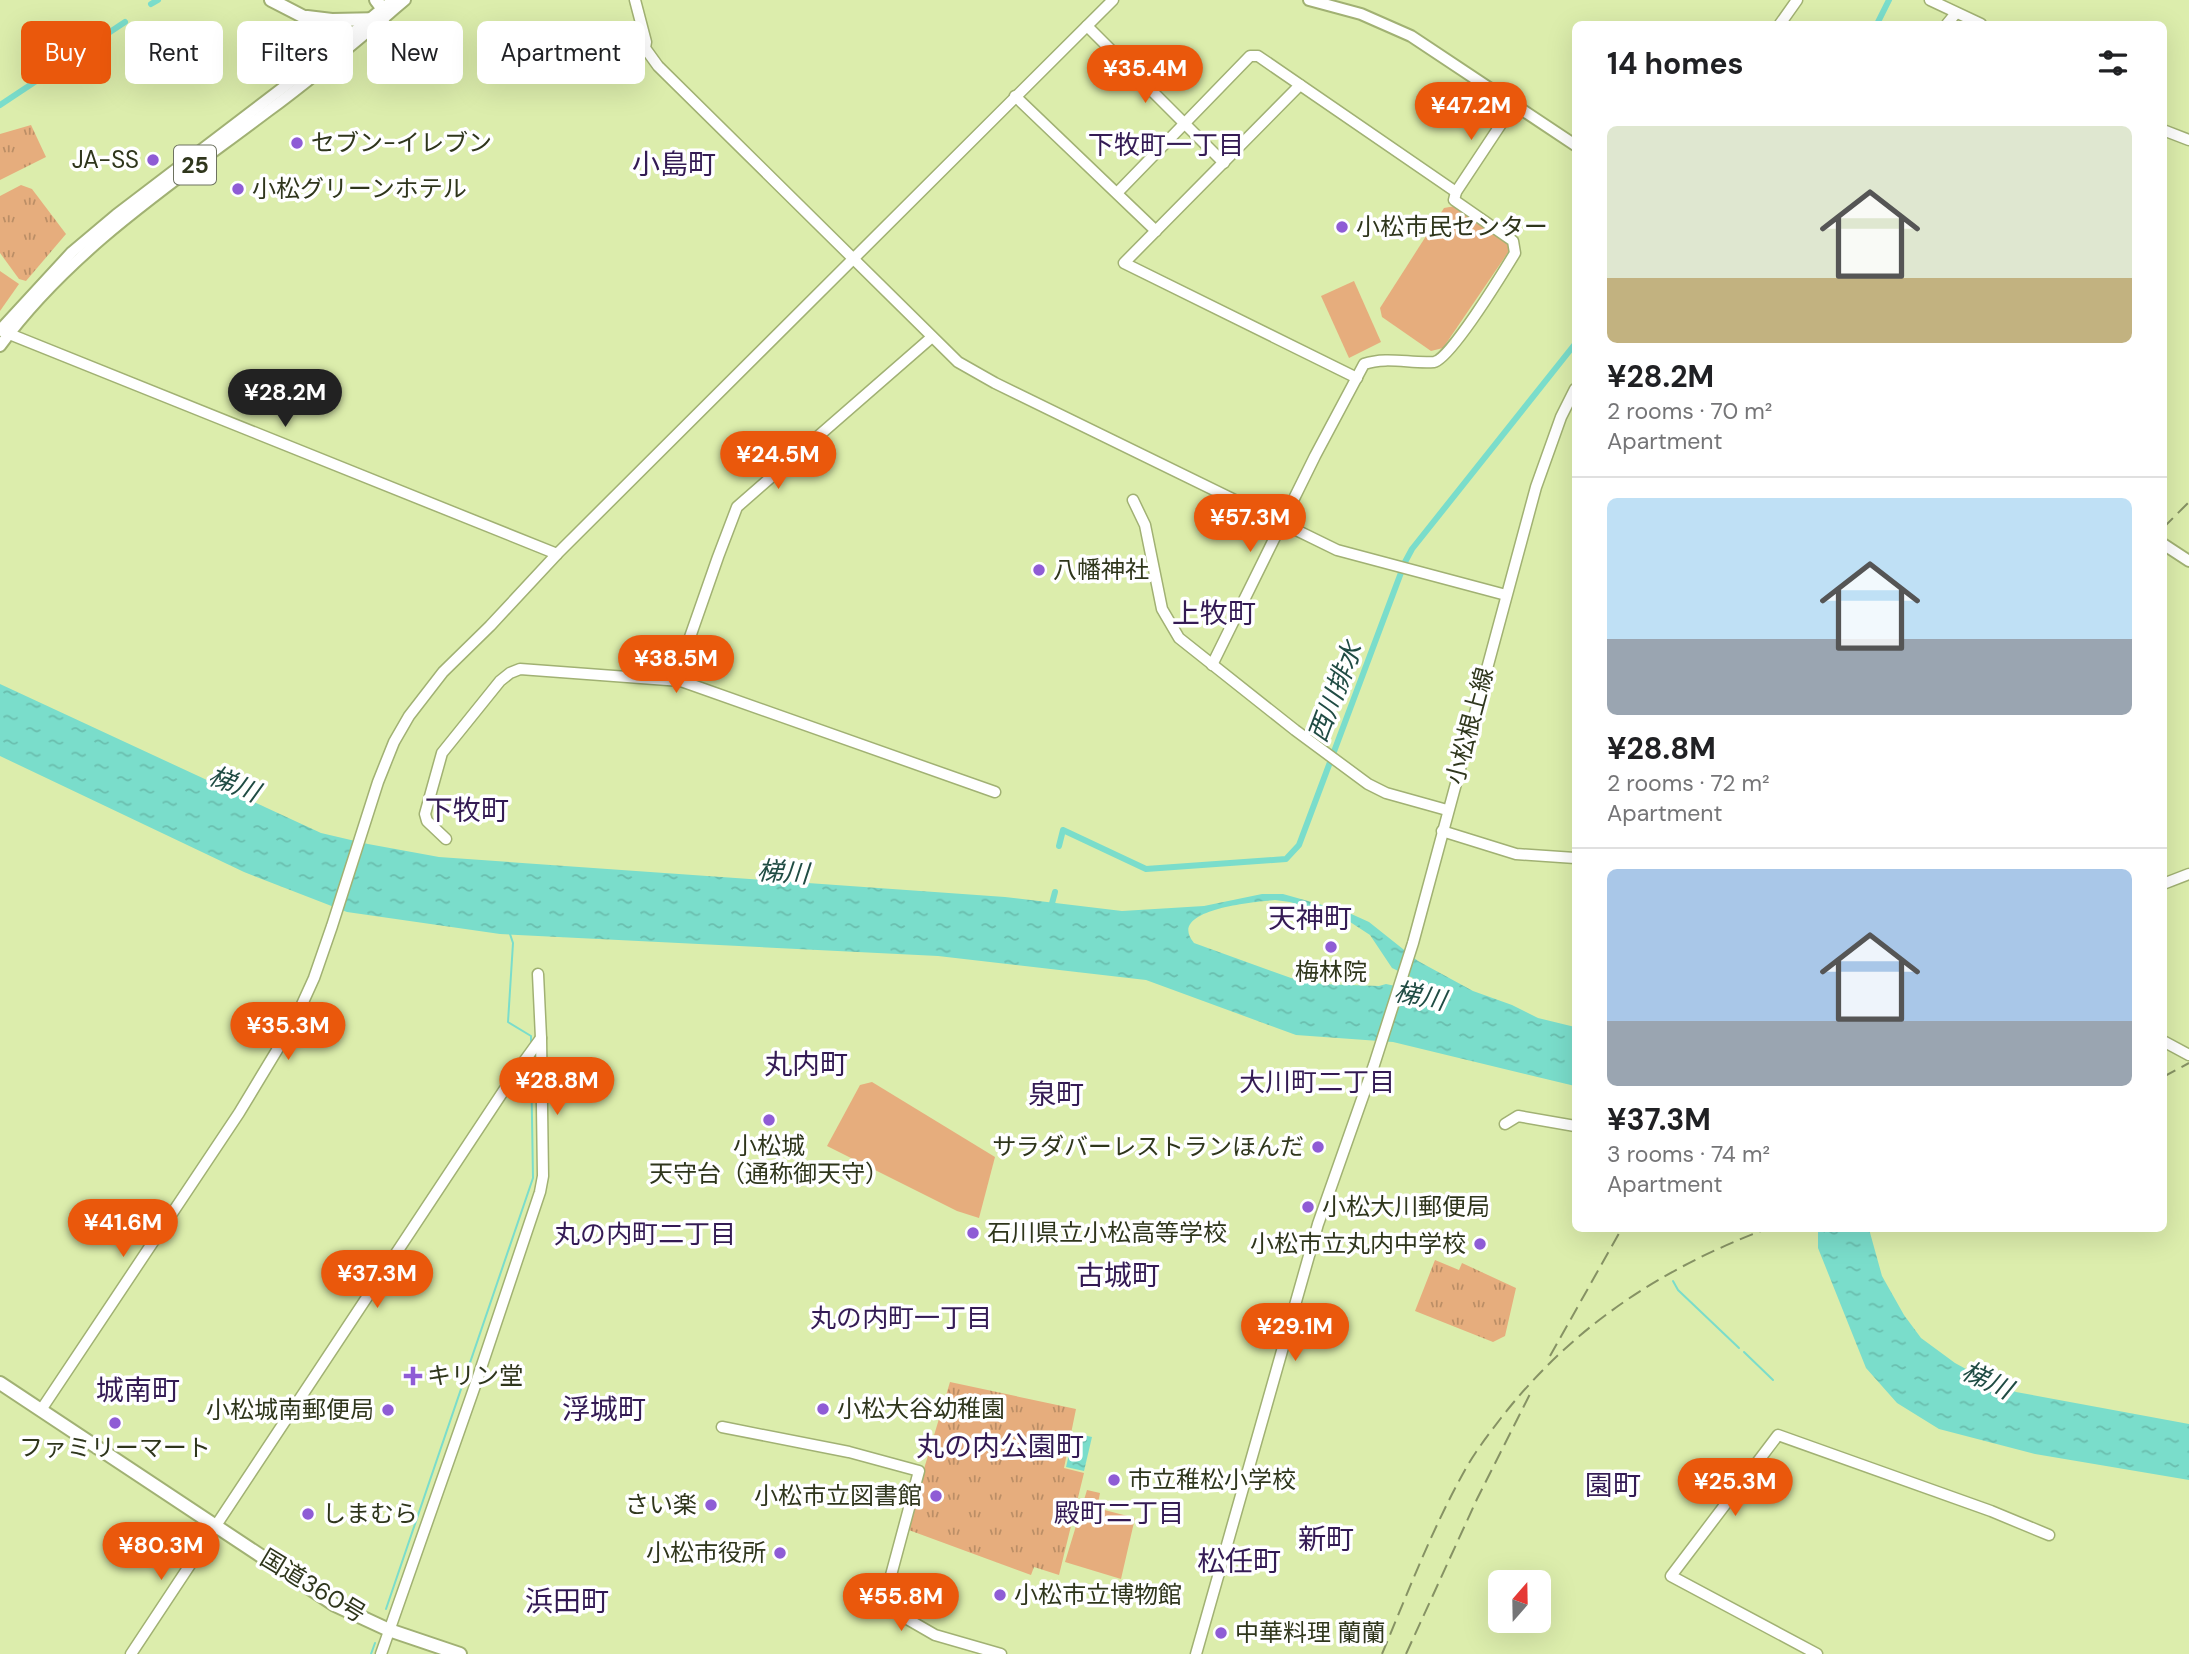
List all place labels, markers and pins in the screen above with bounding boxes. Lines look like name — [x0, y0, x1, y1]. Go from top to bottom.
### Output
pin: ¥35.4M — [1088, 46, 1202, 105]
pin: ¥47.2M — [1414, 82, 1528, 142]
place label: セブン-イレブン — [311, 127, 492, 158]
marker: セブン-イレブン — [289, 135, 305, 151]
place label: JA-SS — [72, 144, 139, 175]
marker: JA-SS — [145, 152, 161, 168]
place label: 小松グリーンホテル — [252, 173, 467, 204]
marker: 小松グリーンホテル — [230, 181, 246, 197]
place label: 小松市民センター — [1356, 211, 1548, 242]
marker: 小松市民センター — [1334, 219, 1350, 235]
pin: ¥28.2M — [228, 370, 342, 429]
pin: ¥24.5M — [721, 432, 835, 491]
pin: ¥57.3M — [1193, 494, 1307, 554]
place label: 八幡神社 — [1053, 554, 1149, 585]
marker: 八幡神社 — [1031, 562, 1047, 578]
pin: ¥38.5M — [619, 636, 733, 695]
marker: 梅林院 — [1323, 939, 1339, 955]
place label: 梅林院 — [1295, 956, 1367, 987]
pin: ¥35.3M — [231, 1002, 345, 1062]
pin: ¥28.8M — [500, 1058, 614, 1117]
marker: 小松城 天守台（通称御天守） — [761, 1112, 777, 1128]
place label: 小松城 天守台（通称御天守） — [649, 1130, 889, 1189]
place label: サラダバーレストランほんだ — [992, 1131, 1304, 1162]
marker: サラダバーレストランほんだ — [1310, 1139, 1326, 1155]
place label: 小松大川郵便局 — [1322, 1191, 1490, 1222]
marker: 小松大川郵便局 — [1300, 1199, 1316, 1215]
pin: ¥41.6M — [66, 1200, 180, 1259]
place label: 石川県立小松高等学校 — [987, 1217, 1227, 1248]
marker: 石川県立小松高等学校 — [965, 1225, 981, 1241]
place label: 小松市立丸内中学校 — [1250, 1228, 1466, 1259]
marker: 小松市立丸内中学校 — [1472, 1236, 1488, 1252]
pin: ¥37.3M — [320, 1250, 434, 1310]
pin: ¥29.1M — [1238, 1304, 1352, 1363]
place label: キリン堂 — [427, 1360, 523, 1391]
marker: キリン堂 — [405, 1368, 421, 1384]
place label: 小松大谷幼稚園 — [837, 1393, 1005, 1424]
place label: 小松城南郵便局 — [206, 1394, 374, 1425]
marker: 小松大谷幼稚園 — [815, 1401, 831, 1417]
marker: 小松城南郵便局 — [380, 1402, 396, 1418]
marker: ファミリーマート — [107, 1415, 123, 1431]
place label: ファミリーマート — [19, 1432, 211, 1463]
pin: ¥25.3M — [1678, 1458, 1792, 1518]
place label: 市立稚松小学校 — [1128, 1464, 1296, 1495]
marker: 市立稚松小学校 — [1106, 1472, 1122, 1488]
place label: 小松市立図書館 — [754, 1480, 922, 1511]
marker: 小松市立図書館 — [928, 1488, 944, 1504]
place label: さい楽 — [625, 1489, 697, 1520]
marker: さい楽 — [703, 1497, 719, 1513]
place label: しまむら — [322, 1498, 418, 1529]
marker: しまむら — [300, 1506, 316, 1522]
pin: ¥80.3M — [104, 1522, 218, 1582]
place label: 小松市役所 — [646, 1537, 766, 1568]
marker: 小松市役所 — [772, 1545, 788, 1561]
pin: ¥55.8M — [844, 1574, 958, 1633]
place label: 小松市立博物館 — [1014, 1579, 1182, 1610]
marker: 小松市立博物館 — [992, 1587, 1008, 1603]
place label: 中華料理 蘭蘭 — [1235, 1617, 1385, 1648]
marker: 中華料理 蘭蘭 — [1213, 1625, 1229, 1641]

